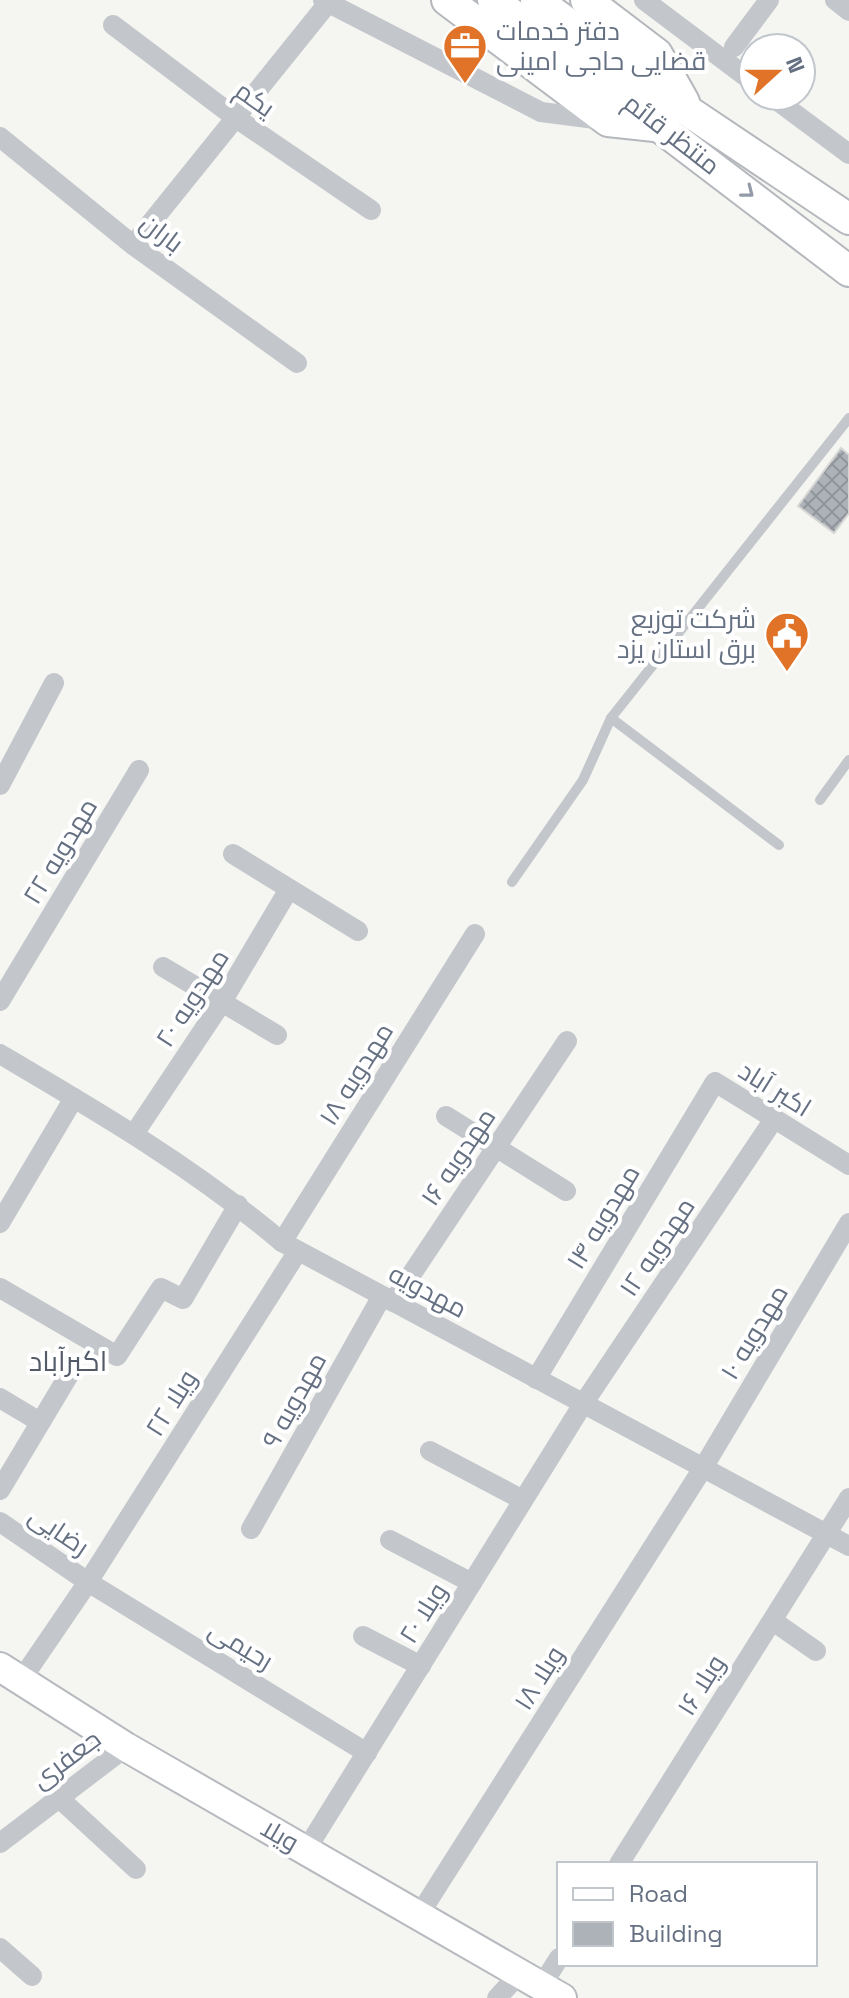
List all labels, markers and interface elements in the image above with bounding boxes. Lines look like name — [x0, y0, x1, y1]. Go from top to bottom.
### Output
place label: دفتر خدمات قضایی حاجی امینی — [496, 14, 706, 78]
office icon: دفتر خدمات قضایی حاجی امینی — [441, 22, 489, 85]
north arrow — [737, 32, 817, 112]
text: N — [780, 53, 811, 77]
street label: یکم — [228, 73, 282, 126]
street label: منتظر قائم — [616, 86, 727, 183]
one-way arrow — [739, 182, 753, 197]
street label: باران — [133, 206, 191, 260]
place label: شرکت توزیع برق استان یزد — [617, 602, 756, 666]
public building icon: شرکت توزیع برق استان یزد — [763, 610, 811, 673]
street label: مهدویه ۲۲ — [15, 792, 105, 910]
street label: مهدویه ۲۰ — [148, 942, 236, 1054]
street label: مهدویه ۱۸ — [311, 1016, 401, 1132]
street label: اکبر آباد — [732, 1054, 818, 1124]
street label: مهدویه ۱۶ — [413, 1101, 503, 1213]
street label: مهدویه ۱۴ — [559, 1159, 647, 1275]
street label: مهدویه ۱۲ — [611, 1191, 703, 1303]
street label: مهدویه — [383, 1256, 473, 1326]
street label: مهدویه ۱۰ — [712, 1278, 796, 1386]
district label: اکبرآباد — [29, 1343, 107, 1379]
street label: مهدویه ۹ — [254, 1346, 334, 1454]
street label: ویلا ۲۲ — [137, 1363, 205, 1443]
street label: رضایی — [22, 1499, 96, 1563]
street label: ویلا ۲۰ — [391, 1576, 455, 1650]
street label: رحیمی — [202, 1613, 280, 1677]
street label: ویلا ۱۸ — [506, 1640, 572, 1716]
street label: ویلا ۱۶ — [669, 1648, 733, 1722]
street label: جعفری — [24, 1722, 108, 1796]
street label: ویلا — [255, 1811, 305, 1859]
legend — [557, 1862, 817, 1966]
text: Road — [629, 1878, 688, 1909]
text: Building — [629, 1918, 723, 1949]

